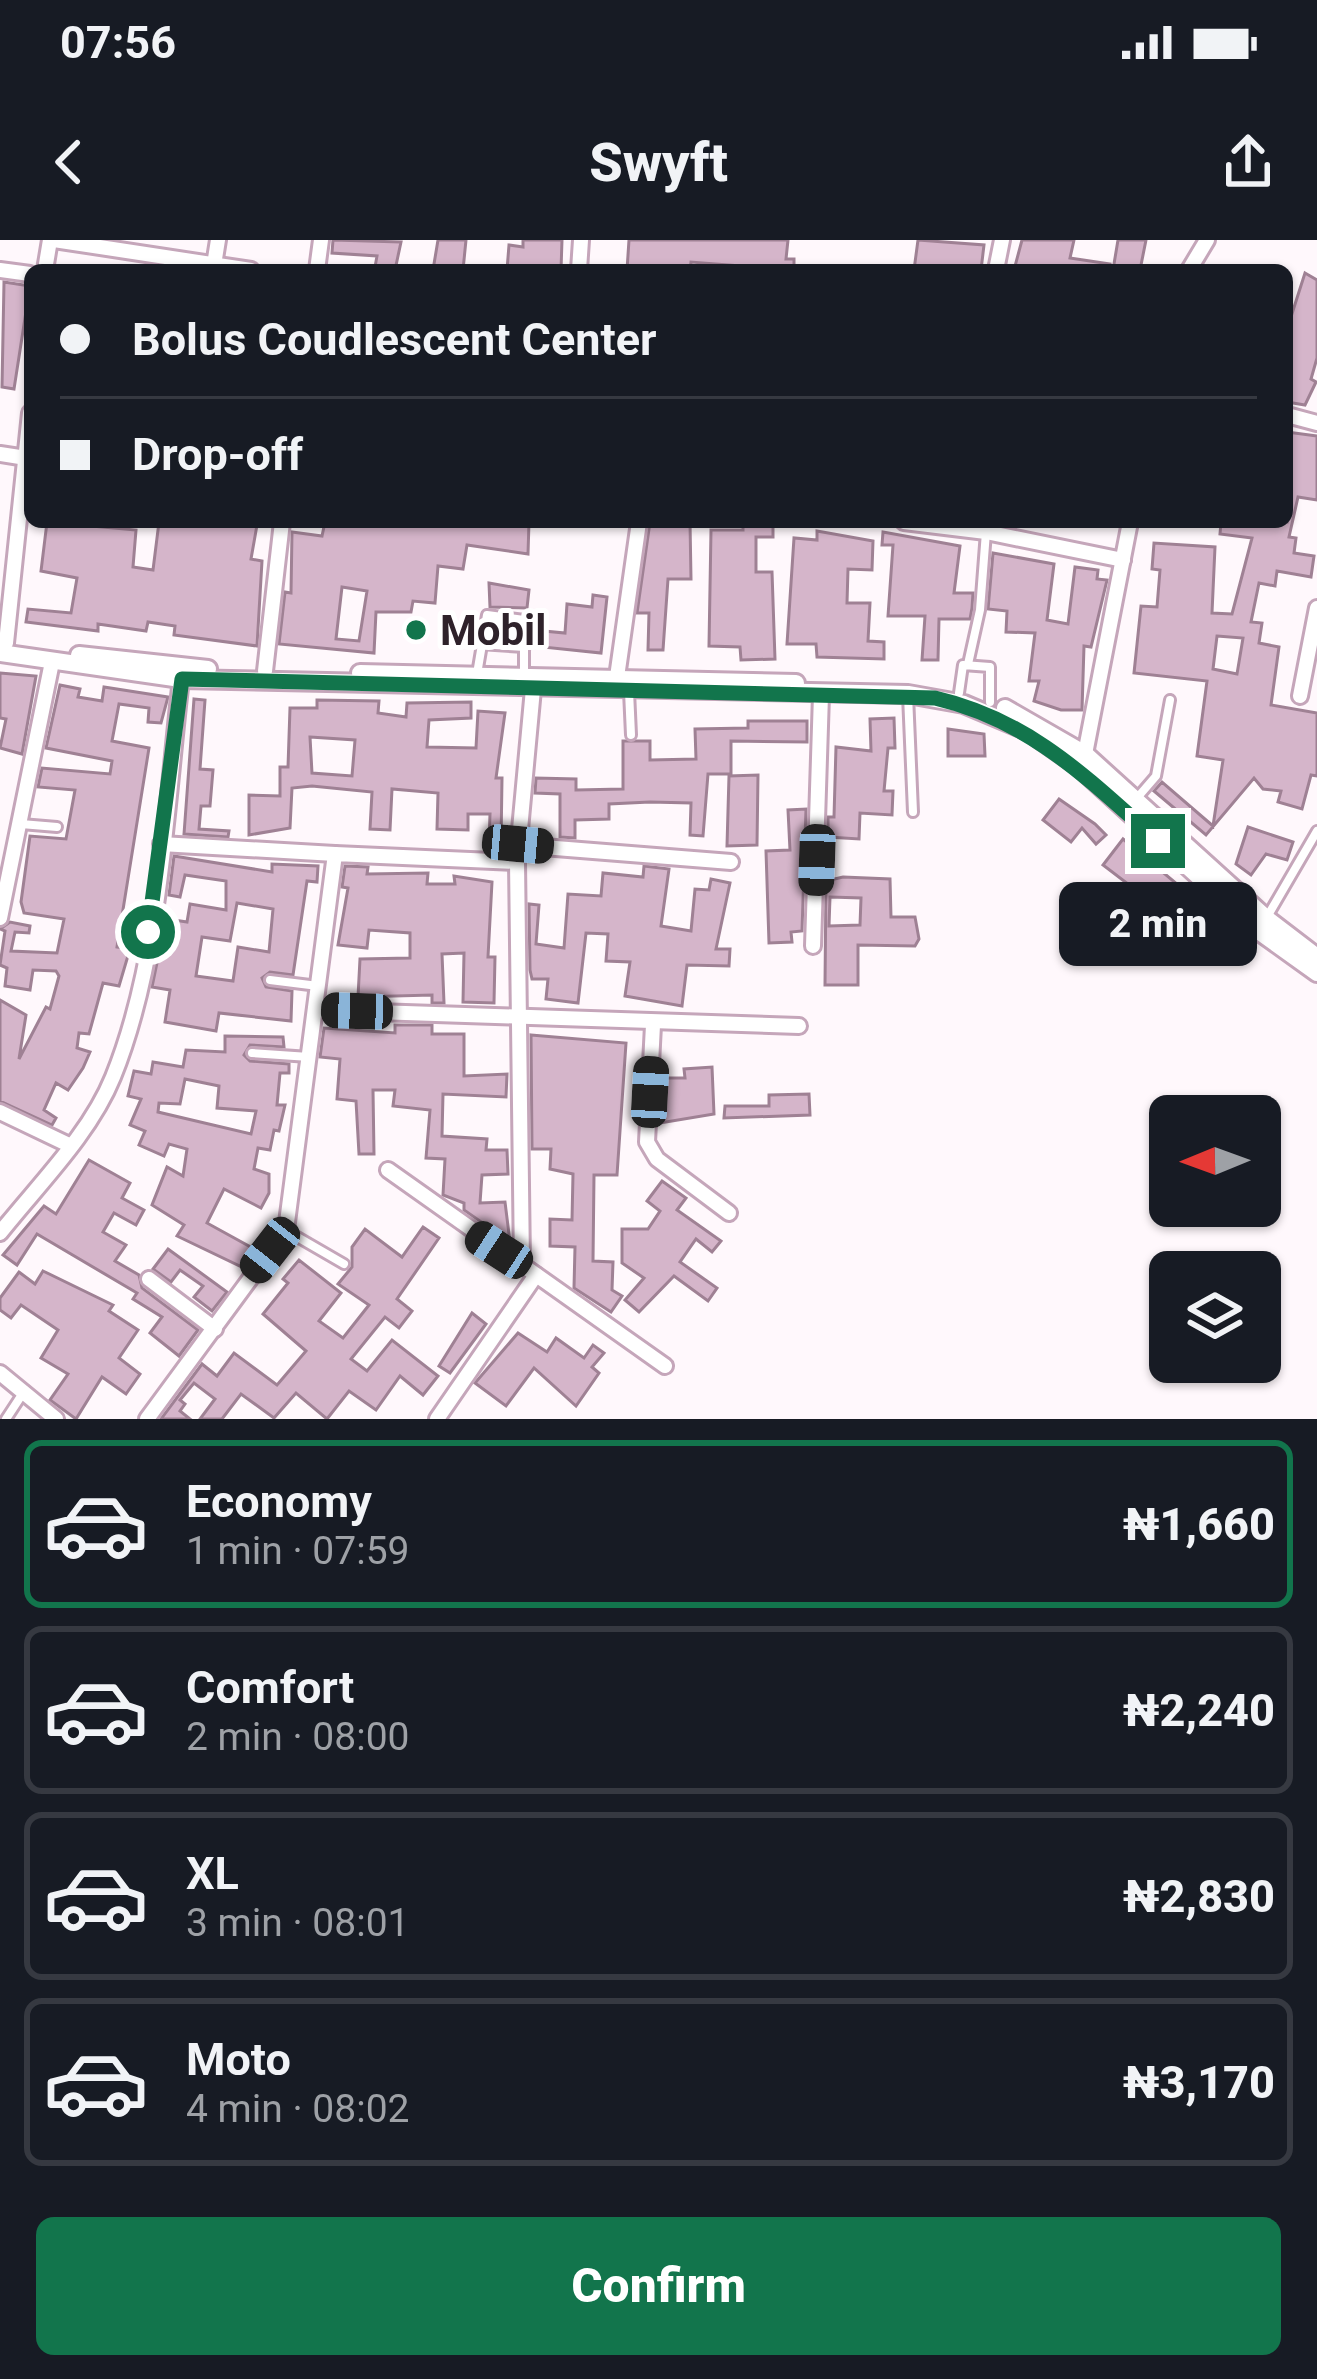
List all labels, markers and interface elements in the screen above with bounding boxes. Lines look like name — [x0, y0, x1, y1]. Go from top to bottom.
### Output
text: 07:56 — [60, 16, 176, 69]
icon: back — [36, 129, 102, 195]
icon: share — [1215, 129, 1281, 195]
text: Swyft — [589, 131, 728, 194]
text: Bolus Coudlescent Center — [132, 313, 657, 366]
text: Drop-off — [132, 428, 303, 481]
place label: Mobil — [440, 606, 546, 655]
marker: Mobil — [403, 617, 429, 643]
route end — [1131, 814, 1185, 868]
car — [481, 823, 555, 865]
car — [798, 823, 836, 897]
callout: 2 min — [1059, 883, 1257, 967]
text: 2 min — [1109, 901, 1207, 947]
route start — [121, 905, 175, 959]
car — [320, 992, 394, 1030]
car — [630, 1055, 670, 1129]
north arrow — [1149, 1095, 1281, 1227]
map controls — [1149, 1095, 1281, 1383]
car — [234, 1211, 306, 1289]
car — [459, 1215, 539, 1285]
button: layers — [1149, 1251, 1281, 1383]
icon: car — [42, 1470, 150, 1578]
text: Economy — [186, 1475, 372, 1528]
text: ₦1,660 — [1123, 1498, 1275, 1551]
text: 1 min · 07:59 — [186, 1528, 409, 1574]
icon: car — [42, 1656, 150, 1764]
text: Comfort — [186, 1661, 354, 1714]
text: ₦2,240 — [1123, 1684, 1275, 1737]
text: 2 min · 08:00 — [186, 1714, 409, 1760]
icon: car — [42, 1842, 150, 1950]
text: XL — [186, 1847, 239, 1900]
text: ₦2,830 — [1123, 1870, 1275, 1923]
text: 3 min · 08:01 — [186, 1900, 409, 1946]
icon: car — [42, 2028, 150, 2136]
text: Moto — [186, 2033, 291, 2086]
text: ₦3,170 — [1123, 2056, 1275, 2109]
text: 4 min · 08:02 — [186, 2086, 409, 2132]
button: Confirm — [36, 2217, 1281, 2355]

